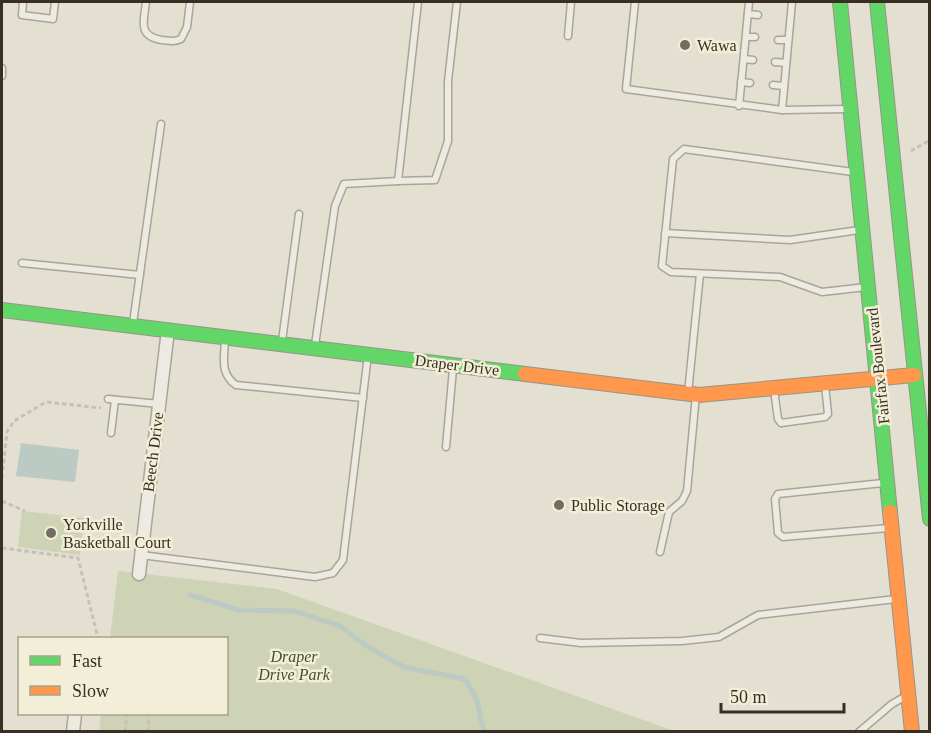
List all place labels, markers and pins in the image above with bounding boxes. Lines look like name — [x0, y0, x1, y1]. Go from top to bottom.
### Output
place label: Wawa — [697, 37, 737, 54]
marker: Wawa — [678, 38, 692, 52]
place label: Public Storage — [571, 497, 665, 515]
marker: Public Storage — [552, 498, 566, 512]
place label: Yorkville Basketball Court — [63, 516, 172, 551]
marker: Yorkville Basketball Court — [44, 526, 58, 540]

